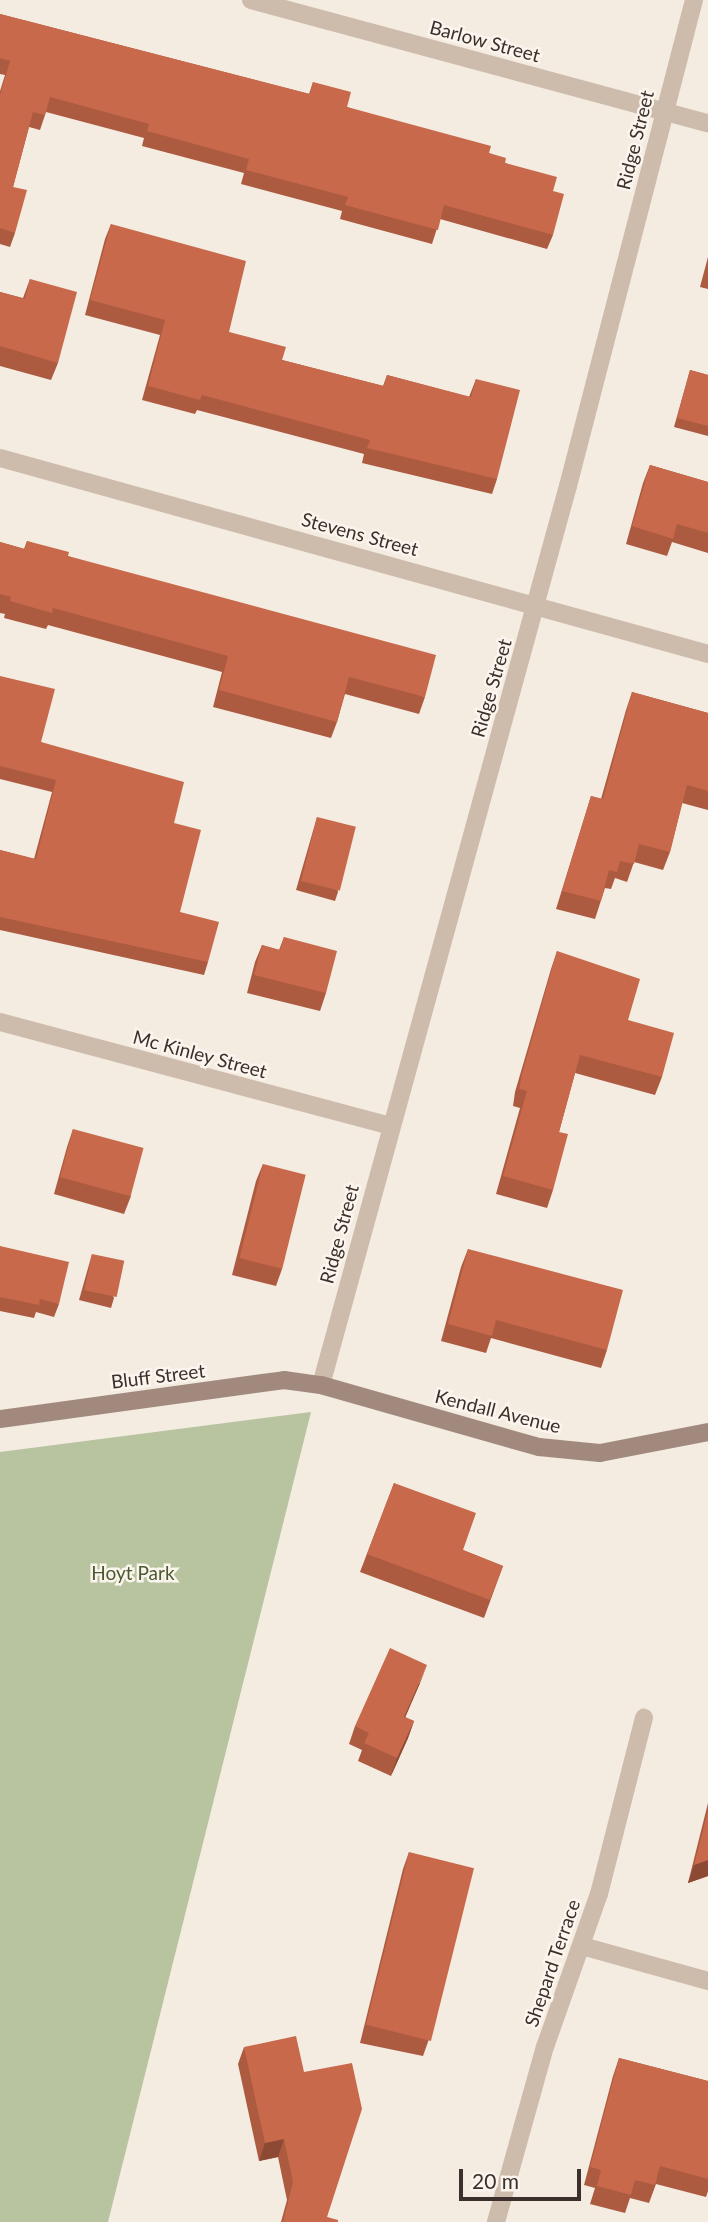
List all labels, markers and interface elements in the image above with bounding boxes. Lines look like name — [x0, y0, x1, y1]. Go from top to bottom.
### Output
street label: Barlow Street — [427, 15, 543, 67]
street label: Ridge Street — [612, 88, 658, 192]
street label: Stevens Street — [299, 507, 421, 561]
street label: Ridge Street — [466, 636, 516, 740]
street label: Mc Kinley Street — [130, 1025, 270, 1083]
street label: Ridge Street — [315, 1182, 363, 1286]
street label: Bluff Street — [110, 1359, 206, 1393]
street label: Kendall Avenue — [433, 1384, 563, 1438]
park label: Hoyt Park — [91, 1562, 175, 1584]
street label: Shepard Terrace — [519, 1896, 585, 2030]
scale bar — [463, 2156, 586, 2200]
text: 20 m — [472, 2168, 519, 2193]

